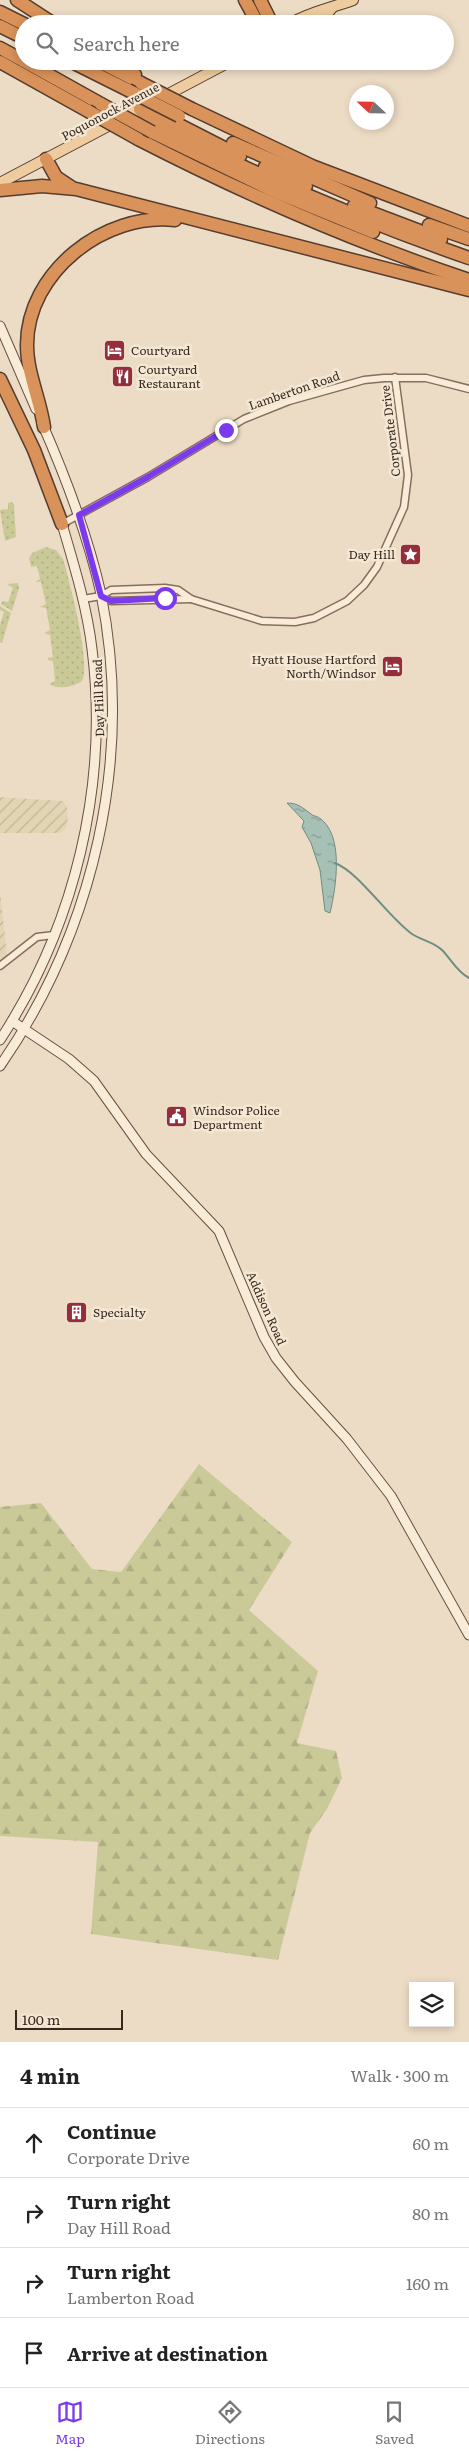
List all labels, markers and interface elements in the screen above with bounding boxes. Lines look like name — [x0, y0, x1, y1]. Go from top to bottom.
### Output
search box — [15, 15, 454, 70]
icon: search — [33, 29, 61, 57]
text: Search here — [73, 29, 180, 57]
street label: Poquonock Avenue — [58, 78, 162, 144]
north arrow — [349, 85, 394, 130]
hotel icon: Courtyard — [103, 338, 127, 362]
place label: Courtyard — [131, 341, 191, 359]
place label: Courtyard Restaurant — [138, 360, 201, 392]
restaurant icon: Courtyard Restaurant — [110, 364, 134, 388]
street label: Lamberton Road — [246, 366, 343, 414]
street label: Corporate Drive — [375, 384, 405, 478]
route end — [215, 419, 238, 442]
place icon: Day Hill — [399, 542, 423, 566]
place label: Day Hill — [349, 545, 395, 563]
route start — [154, 587, 177, 610]
place label: Hyatt House Hartford North/Windsor — [252, 650, 377, 682]
hotel icon: Hyatt House Hartford North/Windsor — [380, 654, 404, 678]
street label: Day Hill Road — [88, 658, 108, 737]
place label: Windsor Police Department — [193, 1101, 280, 1133]
public building icon: Windsor Police Department — [165, 1105, 189, 1129]
street label: Addison Road — [243, 1268, 292, 1348]
building icon: Specialty — [65, 1300, 89, 1324]
place label: Specialty — [93, 1303, 146, 1321]
map controls — [409, 1982, 454, 2027]
button: layers — [409, 1982, 454, 2027]
scale bar — [15, 2007, 122, 2030]
text: 100 m — [22, 2009, 60, 2029]
text: 4 min — [20, 2059, 80, 2090]
text: Walk · 300 m — [350, 2063, 449, 2087]
text: Continue — [67, 2117, 156, 2145]
icon: ahead — [20, 2129, 48, 2157]
text: 60 m — [412, 2131, 449, 2155]
text: Corporate Drive — [67, 2145, 190, 2169]
text: Turn right — [67, 2187, 171, 2215]
icon: right — [20, 2199, 48, 2227]
text: 80 m — [412, 2201, 449, 2225]
text: Day Hill Road — [67, 2215, 171, 2239]
text: Turn right — [67, 2257, 171, 2285]
icon: right — [20, 2269, 48, 2297]
text: 160 m — [406, 2271, 449, 2295]
text: Lamberton Road — [67, 2285, 194, 2309]
icon: arrive — [20, 2339, 48, 2367]
text: Arrive at destination — [67, 2339, 268, 2367]
tab: Map — [55, 2398, 85, 2448]
tab: Directions — [195, 2398, 265, 2448]
tab: Saved — [375, 2398, 414, 2448]

